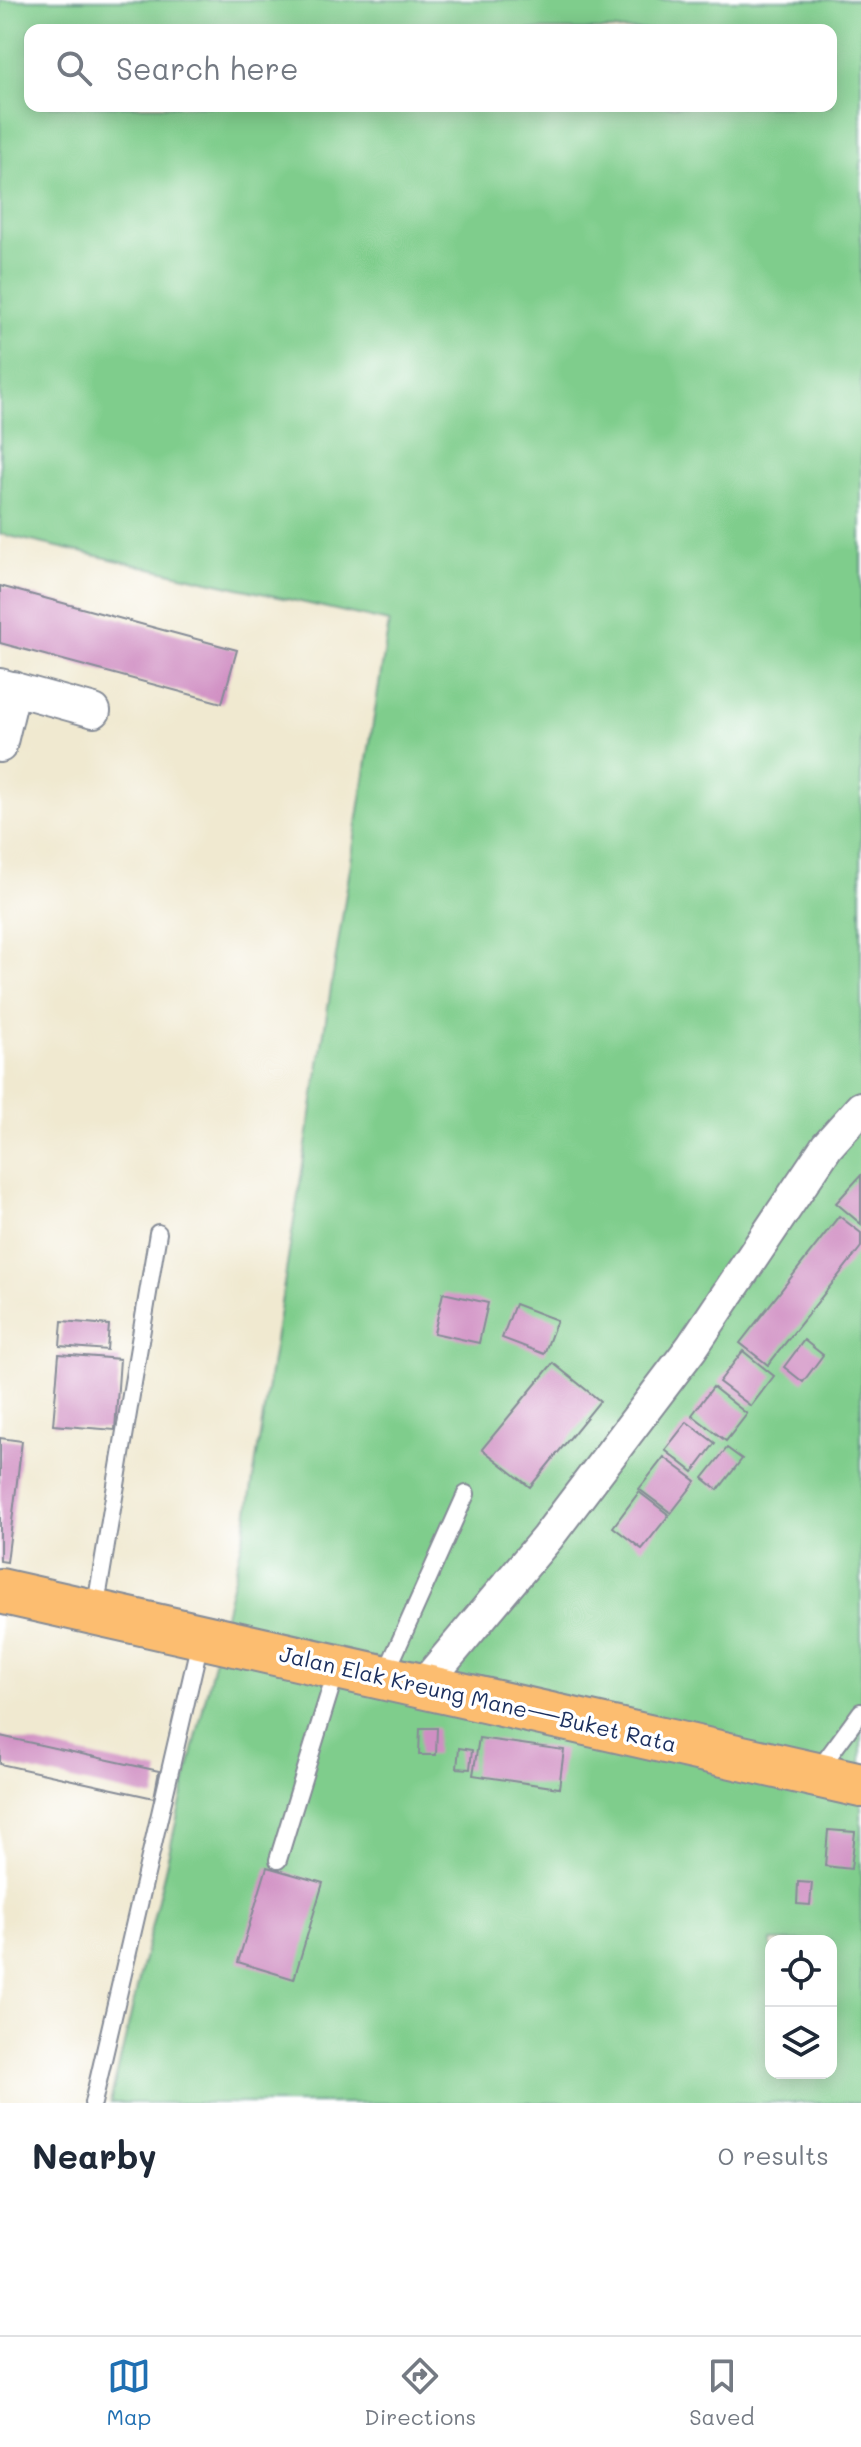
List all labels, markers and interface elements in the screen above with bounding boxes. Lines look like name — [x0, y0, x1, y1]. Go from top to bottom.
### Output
search box — [24, 24, 837, 112]
icon: search — [52, 46, 96, 90]
text: Search here — [116, 48, 299, 88]
street label: Jalan Elak Kreung Mane—Buket Rata — [277, 1639, 680, 1758]
map controls — [765, 1935, 837, 2079]
button: locate — [765, 1935, 837, 2007]
button: layers — [765, 2007, 837, 2079]
text: Nearby — [32, 2133, 157, 2178]
text: 0 results — [718, 2138, 829, 2172]
tab: Map — [107, 2354, 151, 2431]
tab: Directions — [364, 2354, 476, 2431]
tab: Saved — [689, 2354, 754, 2431]

